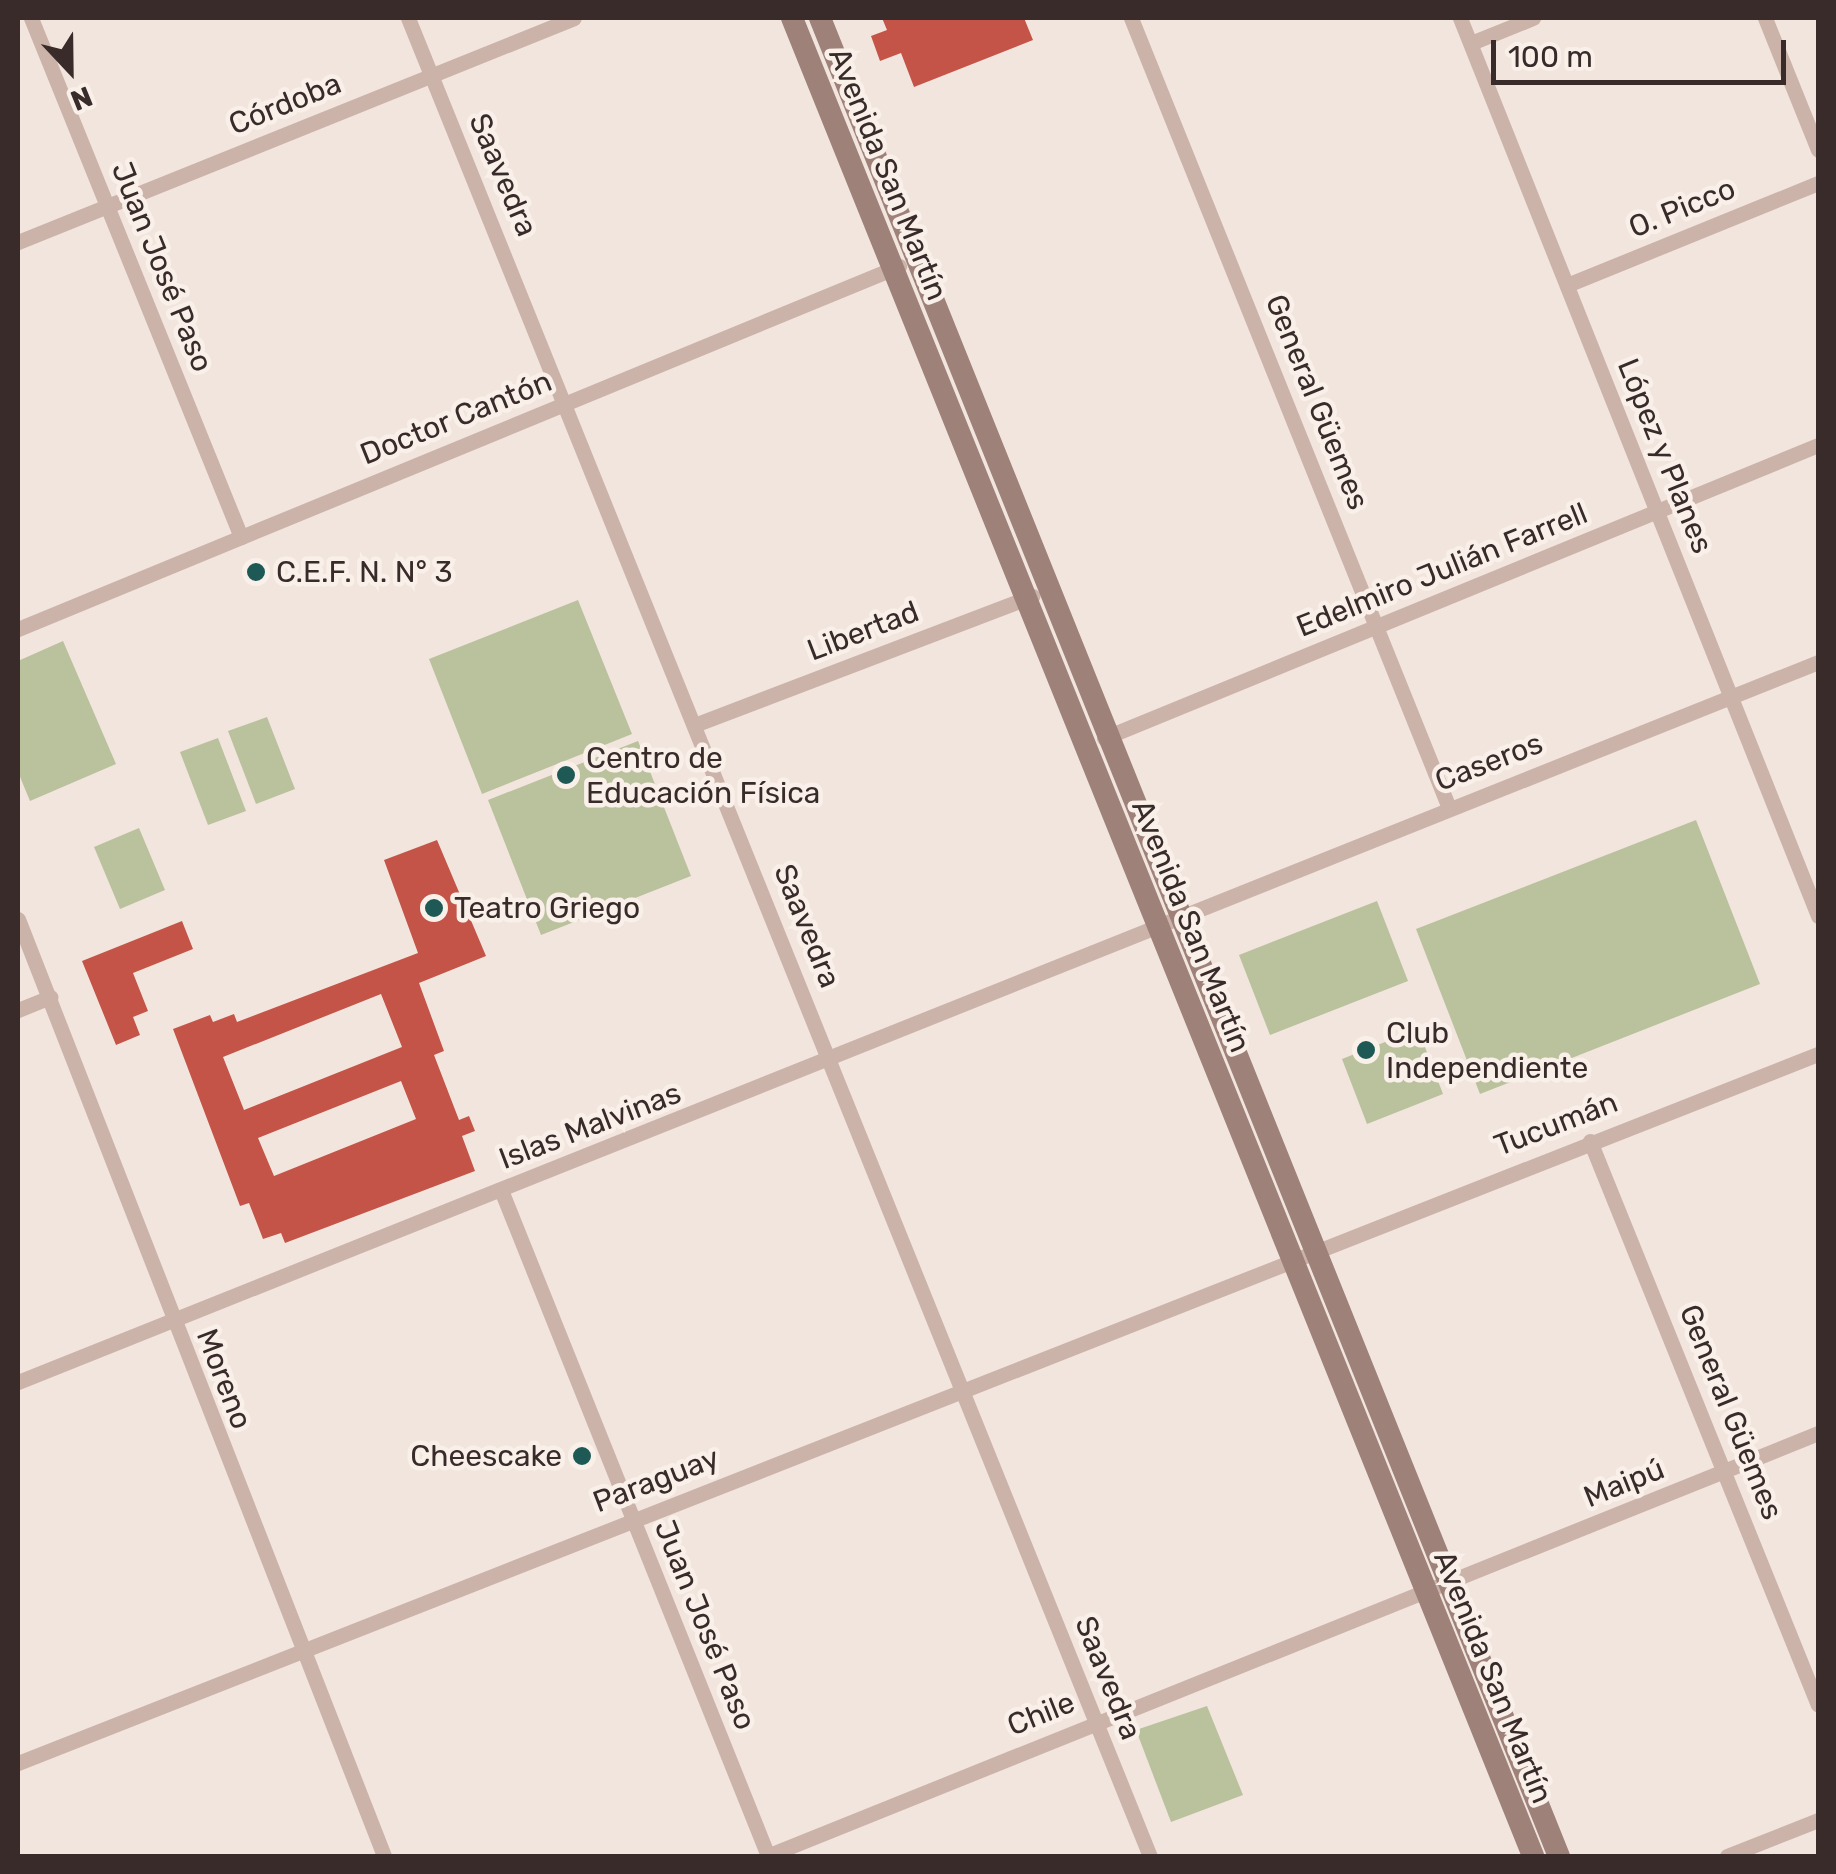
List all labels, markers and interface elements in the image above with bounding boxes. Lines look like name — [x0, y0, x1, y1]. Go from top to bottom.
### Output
north arrow — [20, 20, 120, 120]
scale bar — [1496, 20, 1791, 82]
text: 100 m — [1508, 39, 1593, 75]
street label: Avenida San Martín — [821, 43, 955, 305]
street label: Córdoba — [224, 65, 346, 143]
text: N — [66, 79, 97, 117]
street label: Saavedra — [461, 108, 545, 242]
street label: Juan José Paso — [104, 157, 220, 377]
street label: O. Picco — [1624, 170, 1740, 246]
street label: General Güemes — [1257, 289, 1377, 515]
street label: López y Planes — [1609, 353, 1721, 559]
street label: Doctor Cantón — [355, 363, 557, 473]
street label: Edelmiro Julián Farrell — [1291, 495, 1593, 645]
place label: C.E.F. N. N° 3 — [276, 554, 453, 590]
marker: C.E.F. N. N° 3 — [245, 561, 267, 583]
street label: Libertad — [802, 593, 924, 669]
street label: Caseros — [1430, 725, 1548, 799]
place label: Centro de Educación Física — [586, 740, 820, 810]
marker: Centro de Educación Física — [555, 764, 577, 786]
street label: Avenida San Martín — [1124, 795, 1258, 1057]
street label: Saavedra — [766, 859, 848, 993]
place label: Teatro Griego — [454, 890, 640, 926]
marker: Teatro Griego — [423, 897, 445, 919]
place label: Club Independiente — [1386, 1015, 1588, 1086]
marker: Club Independiente — [1355, 1039, 1377, 1061]
street label: Islas Malvinas — [494, 1075, 686, 1177]
street label: Tucumán — [1489, 1084, 1623, 1164]
street label: General Güemes — [1671, 1299, 1791, 1525]
street label: Moreno — [188, 1324, 260, 1434]
place label: Cheescake — [410, 1438, 562, 1474]
street label: Paraguay — [588, 1440, 724, 1520]
marker: Cheescake — [571, 1445, 593, 1467]
street label: Maipú — [1579, 1451, 1669, 1515]
street label: Juan José Paso — [647, 1515, 763, 1735]
street label: Avenida San Martín — [1426, 1546, 1560, 1808]
street label: Saavedra — [1067, 1611, 1149, 1745]
street label: Chile — [1002, 1684, 1080, 1744]

